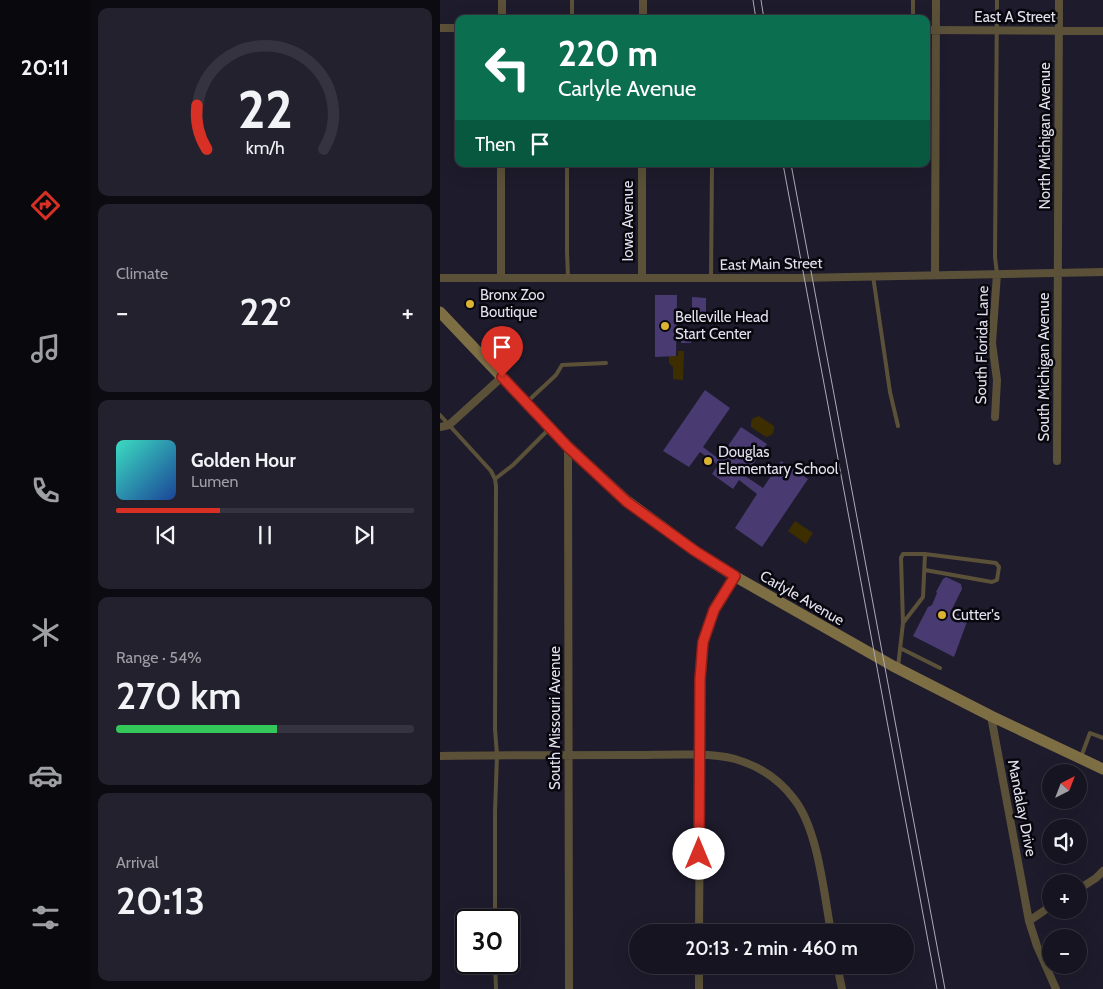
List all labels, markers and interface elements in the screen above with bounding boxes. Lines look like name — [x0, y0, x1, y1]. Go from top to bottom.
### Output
street label: East A Street — [974, 8, 1056, 26]
text: 220 m — [558, 32, 658, 75]
icon: left — [475, 35, 540, 100]
text: 20:11 — [21, 54, 69, 81]
street label: North Michigan Avenue — [1036, 62, 1054, 210]
text: Carlyle Avenue — [558, 75, 696, 102]
text: 22 — [237, 78, 293, 141]
icon: arrive — [526, 130, 554, 158]
text: Then — [475, 133, 516, 156]
text: km/h — [245, 137, 285, 158]
street label: Iowa Avenue — [619, 180, 637, 261]
icon: directions — [28, 188, 63, 223]
street label: East Main Street — [719, 254, 823, 274]
text: Climate — [116, 264, 168, 283]
street label: South Florida Lane — [972, 285, 992, 404]
place label: Bronx Zoo Boutique — [480, 286, 545, 321]
text: 22° — [239, 288, 291, 335]
street label: South Michigan Avenue — [1035, 292, 1053, 441]
text: − — [116, 295, 128, 329]
text: + — [402, 295, 414, 329]
marker: Bronx Zoo Boutique — [464, 298, 476, 310]
place label: Belleville Head Start Center — [675, 308, 768, 343]
marker: Belleville Head Start Center — [659, 320, 671, 332]
pin — [481, 326, 523, 377]
icon: music — [28, 331, 63, 366]
icon: arrive — [488, 333, 516, 361]
place label: Douglas Elementary School — [718, 443, 839, 478]
text: Golden Hour — [191, 449, 296, 472]
marker: Douglas Elementary School — [702, 455, 714, 467]
text: Lumen — [191, 472, 238, 491]
icon: phone — [28, 473, 63, 508]
icon: previous — [152, 521, 180, 549]
icon: pause — [251, 521, 279, 549]
icon: next — [350, 521, 378, 549]
street label: Carlyle Avenue — [757, 567, 848, 630]
place label: Cutter's — [952, 606, 1000, 624]
marker: Cutter's — [936, 609, 948, 621]
icon: climate — [28, 615, 63, 650]
street label: South Missouri Avenue — [546, 646, 564, 790]
text: Range · 54% — [116, 648, 202, 667]
text: 270 km — [116, 672, 241, 719]
icon: car — [28, 758, 63, 793]
street label: Mandalay Drive — [1004, 758, 1040, 858]
north arrow — [1042, 764, 1088, 809]
map controls — [1042, 764, 1087, 974]
button: sound — [1042, 819, 1087, 864]
position arrow — [672, 827, 724, 879]
text: Arrival — [116, 853, 159, 872]
button: + — [1042, 874, 1087, 919]
text: 20:13 — [116, 877, 205, 924]
icon: filters — [28, 900, 63, 935]
speed limit sign: 30 — [455, 909, 520, 974]
button: − — [1042, 929, 1087, 974]
text: 20:13 · 2 min · 460 m — [685, 937, 858, 960]

